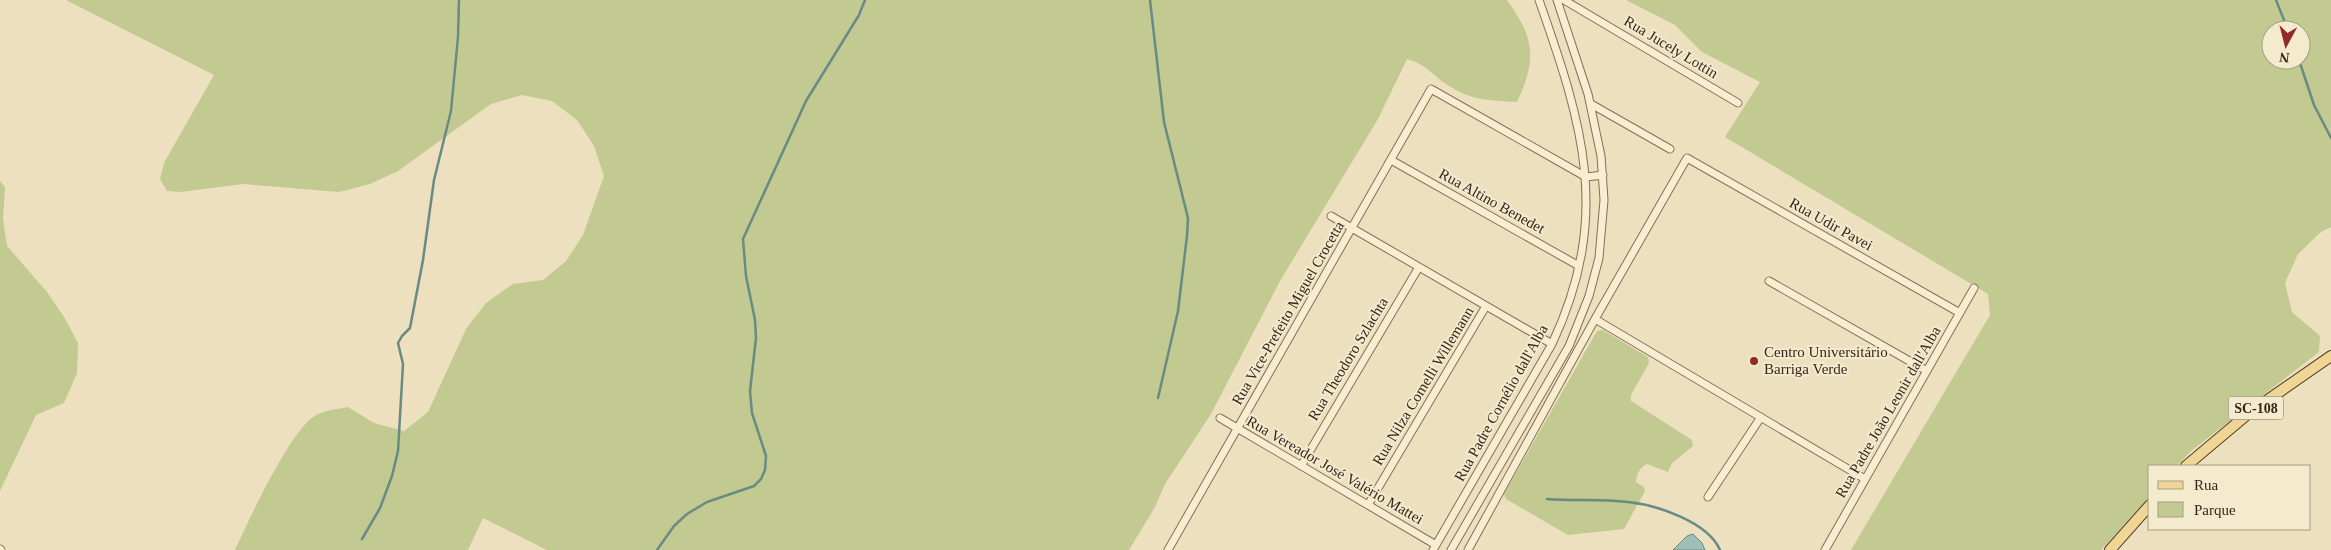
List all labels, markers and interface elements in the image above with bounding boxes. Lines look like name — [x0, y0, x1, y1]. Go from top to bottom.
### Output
street label: Rua Jucely Lottin — [1621, 13, 1721, 82]
north arrow — [2261, 20, 2311, 70]
text: N — [2279, 49, 2290, 65]
street label: Rua Altino Benedet — [1436, 165, 1548, 237]
street label: Rua Udir Pavei — [1787, 195, 1875, 253]
street label: Rua Vice-Prefeito Miguel Crocetta — [1229, 218, 1347, 408]
street label: Rua Theodoro Szlachta — [1305, 294, 1391, 423]
street label: Rua Nilza Comelli Willemann — [1369, 303, 1477, 468]
street label: Rua Padre Cornélio dall'Alba — [1451, 322, 1551, 484]
street label: Rua Padre João Leonir dall'Alba — [1832, 323, 1944, 501]
place label: Centro Universitário Barriga Verde — [1764, 344, 1888, 377]
marker: Centro Universitário Barriga Verde — [1748, 355, 1760, 367]
road number: SC-108 — [2228, 396, 2284, 419]
street label: Rua Vereador José Valério Mattei — [1244, 413, 1426, 527]
legend — [2148, 465, 2311, 530]
text: Rua — [2194, 477, 2219, 493]
text: Parque — [2194, 502, 2236, 518]

